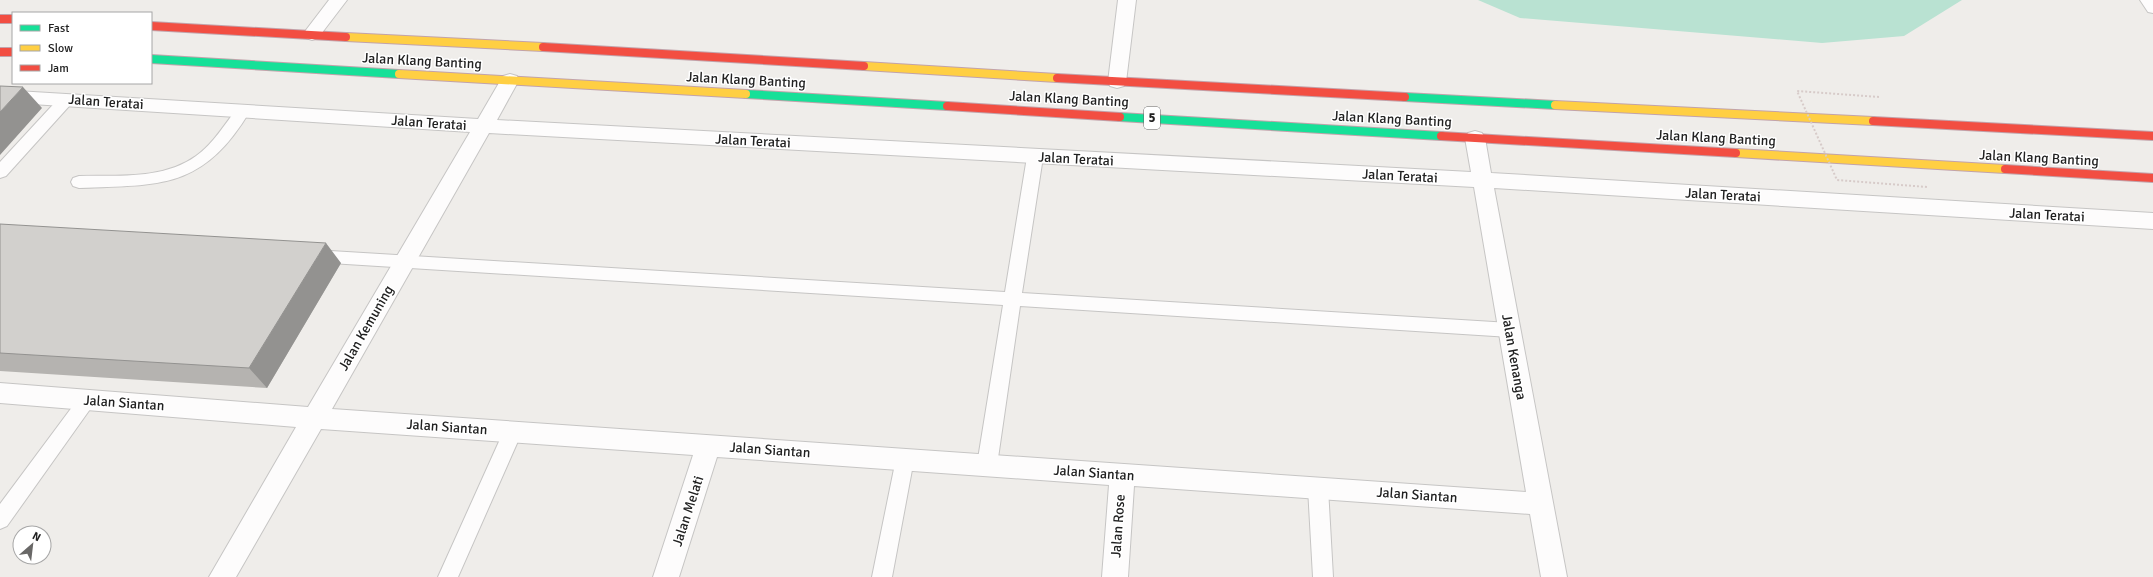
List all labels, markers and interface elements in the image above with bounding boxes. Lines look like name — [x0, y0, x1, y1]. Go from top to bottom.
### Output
legend — [12, 12, 152, 84]
text: Fast — [48, 21, 69, 36]
text: Slow — [48, 41, 73, 56]
street label: Jalan Klang Banting — [362, 49, 482, 73]
text: Jam — [48, 61, 69, 76]
street label: Jalan Klang Banting — [686, 68, 806, 92]
street label: Jalan Klang Banting — [1009, 87, 1129, 111]
street label: Jalan Teratai — [68, 91, 144, 113]
road number: 5 — [1144, 107, 1160, 129]
street label: Jalan Klang Banting — [1332, 107, 1452, 131]
street label: Jalan Teratai — [391, 112, 467, 134]
street label: Jalan Klang Banting — [1656, 126, 1776, 150]
street label: Jalan Teratai — [715, 131, 791, 151]
street label: Jalan Klang Banting — [1979, 146, 2099, 170]
street label: Jalan Teratai — [1038, 149, 1114, 169]
street label: Jalan Teratai — [1362, 166, 1438, 186]
street label: Jalan Teratai — [1685, 185, 1761, 205]
street label: Jalan Teratai — [2009, 205, 2085, 225]
street label: Jalan Kemuning — [335, 282, 397, 374]
street label: Jalan Kenanga — [1498, 313, 1530, 401]
street label: Jalan Siantan — [83, 392, 165, 414]
street label: Jalan Siantan — [406, 416, 488, 438]
street label: Jalan Siantan — [729, 439, 811, 461]
street label: Jalan Siantan — [1053, 462, 1135, 484]
street label: Jalan Melati — [669, 474, 707, 548]
street label: Jalan Siantan — [1376, 484, 1458, 506]
street label: Jalan Rose — [1107, 494, 1129, 558]
north arrow — [12, 525, 52, 565]
text: N — [30, 529, 43, 544]

